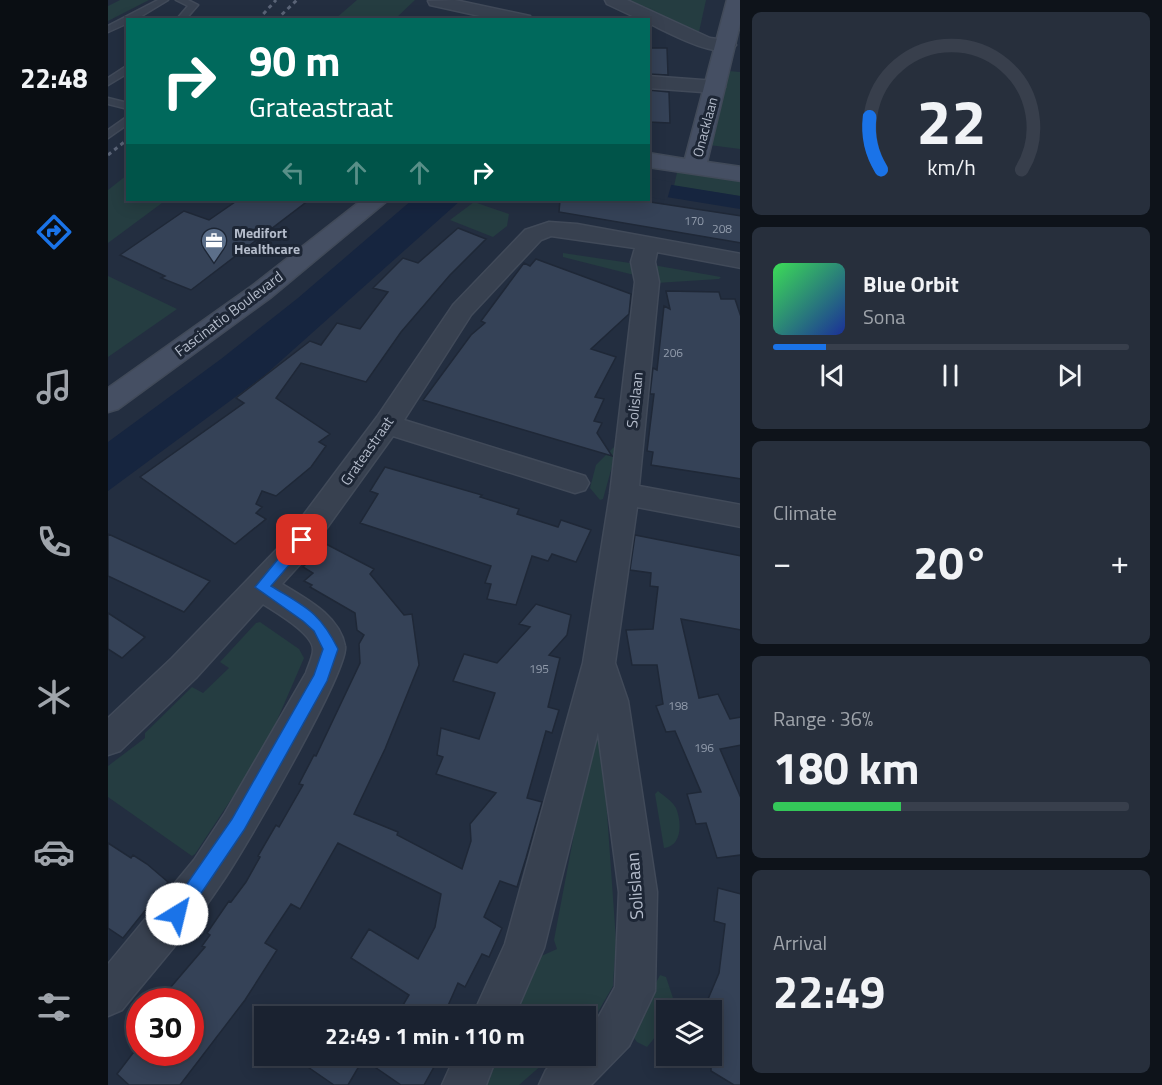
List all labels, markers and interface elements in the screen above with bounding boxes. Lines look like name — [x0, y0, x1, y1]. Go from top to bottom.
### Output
text: 90 m — [249, 28, 341, 92]
icon: right — [150, 42, 228, 120]
text: 22:48 — [20, 57, 88, 98]
text: 22 — [916, 73, 986, 168]
text: Grateastraat — [249, 86, 393, 127]
street label: Onacklaan — [686, 95, 723, 159]
text: km/h — [927, 152, 975, 184]
icon: left — [277, 156, 310, 189]
icon: ahead — [340, 156, 373, 189]
icon: ahead — [403, 156, 436, 189]
icon: right — [466, 156, 499, 189]
icon: directions — [33, 211, 75, 253]
house number: 170 — [684, 211, 704, 230]
house number: 208 — [712, 219, 732, 238]
place label: Medifort Healthcare — [234, 222, 300, 259]
office icon: Medifort Healthcare — [199, 226, 229, 264]
street label: Fascinatio Boulevard — [170, 265, 288, 362]
text: Blue Orbit — [863, 267, 959, 301]
text: Sona — [863, 301, 905, 332]
house number: 206 — [663, 343, 683, 362]
icon: previous — [816, 359, 849, 392]
icon: pause — [934, 359, 967, 392]
icon: next — [1053, 359, 1086, 392]
icon: music — [33, 366, 75, 408]
street label: Solislaan — [620, 371, 649, 429]
street label: Grateastraat — [334, 411, 399, 490]
text: Climate — [773, 497, 837, 528]
pin — [276, 514, 327, 565]
icon: phone — [33, 521, 75, 563]
icon: arrive — [285, 523, 318, 556]
text: 20° — [913, 528, 989, 596]
text: − — [773, 537, 791, 587]
text: + — [1111, 537, 1129, 587]
house number: 195 — [529, 659, 549, 678]
icon: climate — [33, 676, 75, 718]
house number: 198 — [668, 696, 688, 715]
text: Range · 36% — [773, 703, 873, 734]
text: 180 km — [773, 733, 919, 801]
house number: 196 — [694, 738, 714, 757]
icon: car — [33, 831, 75, 873]
street label: Solislaan — [619, 851, 650, 921]
position arrow — [145, 882, 209, 946]
text: Arrival — [773, 927, 827, 958]
text: 22:49 — [773, 957, 885, 1025]
icon: filters — [33, 986, 75, 1028]
speed limit sign: 30 — [126, 988, 204, 1066]
map controls — [656, 1000, 722, 1066]
button: layers — [656, 1000, 722, 1066]
text: 22:49 · 1 min · 110 m — [325, 1019, 525, 1053]

